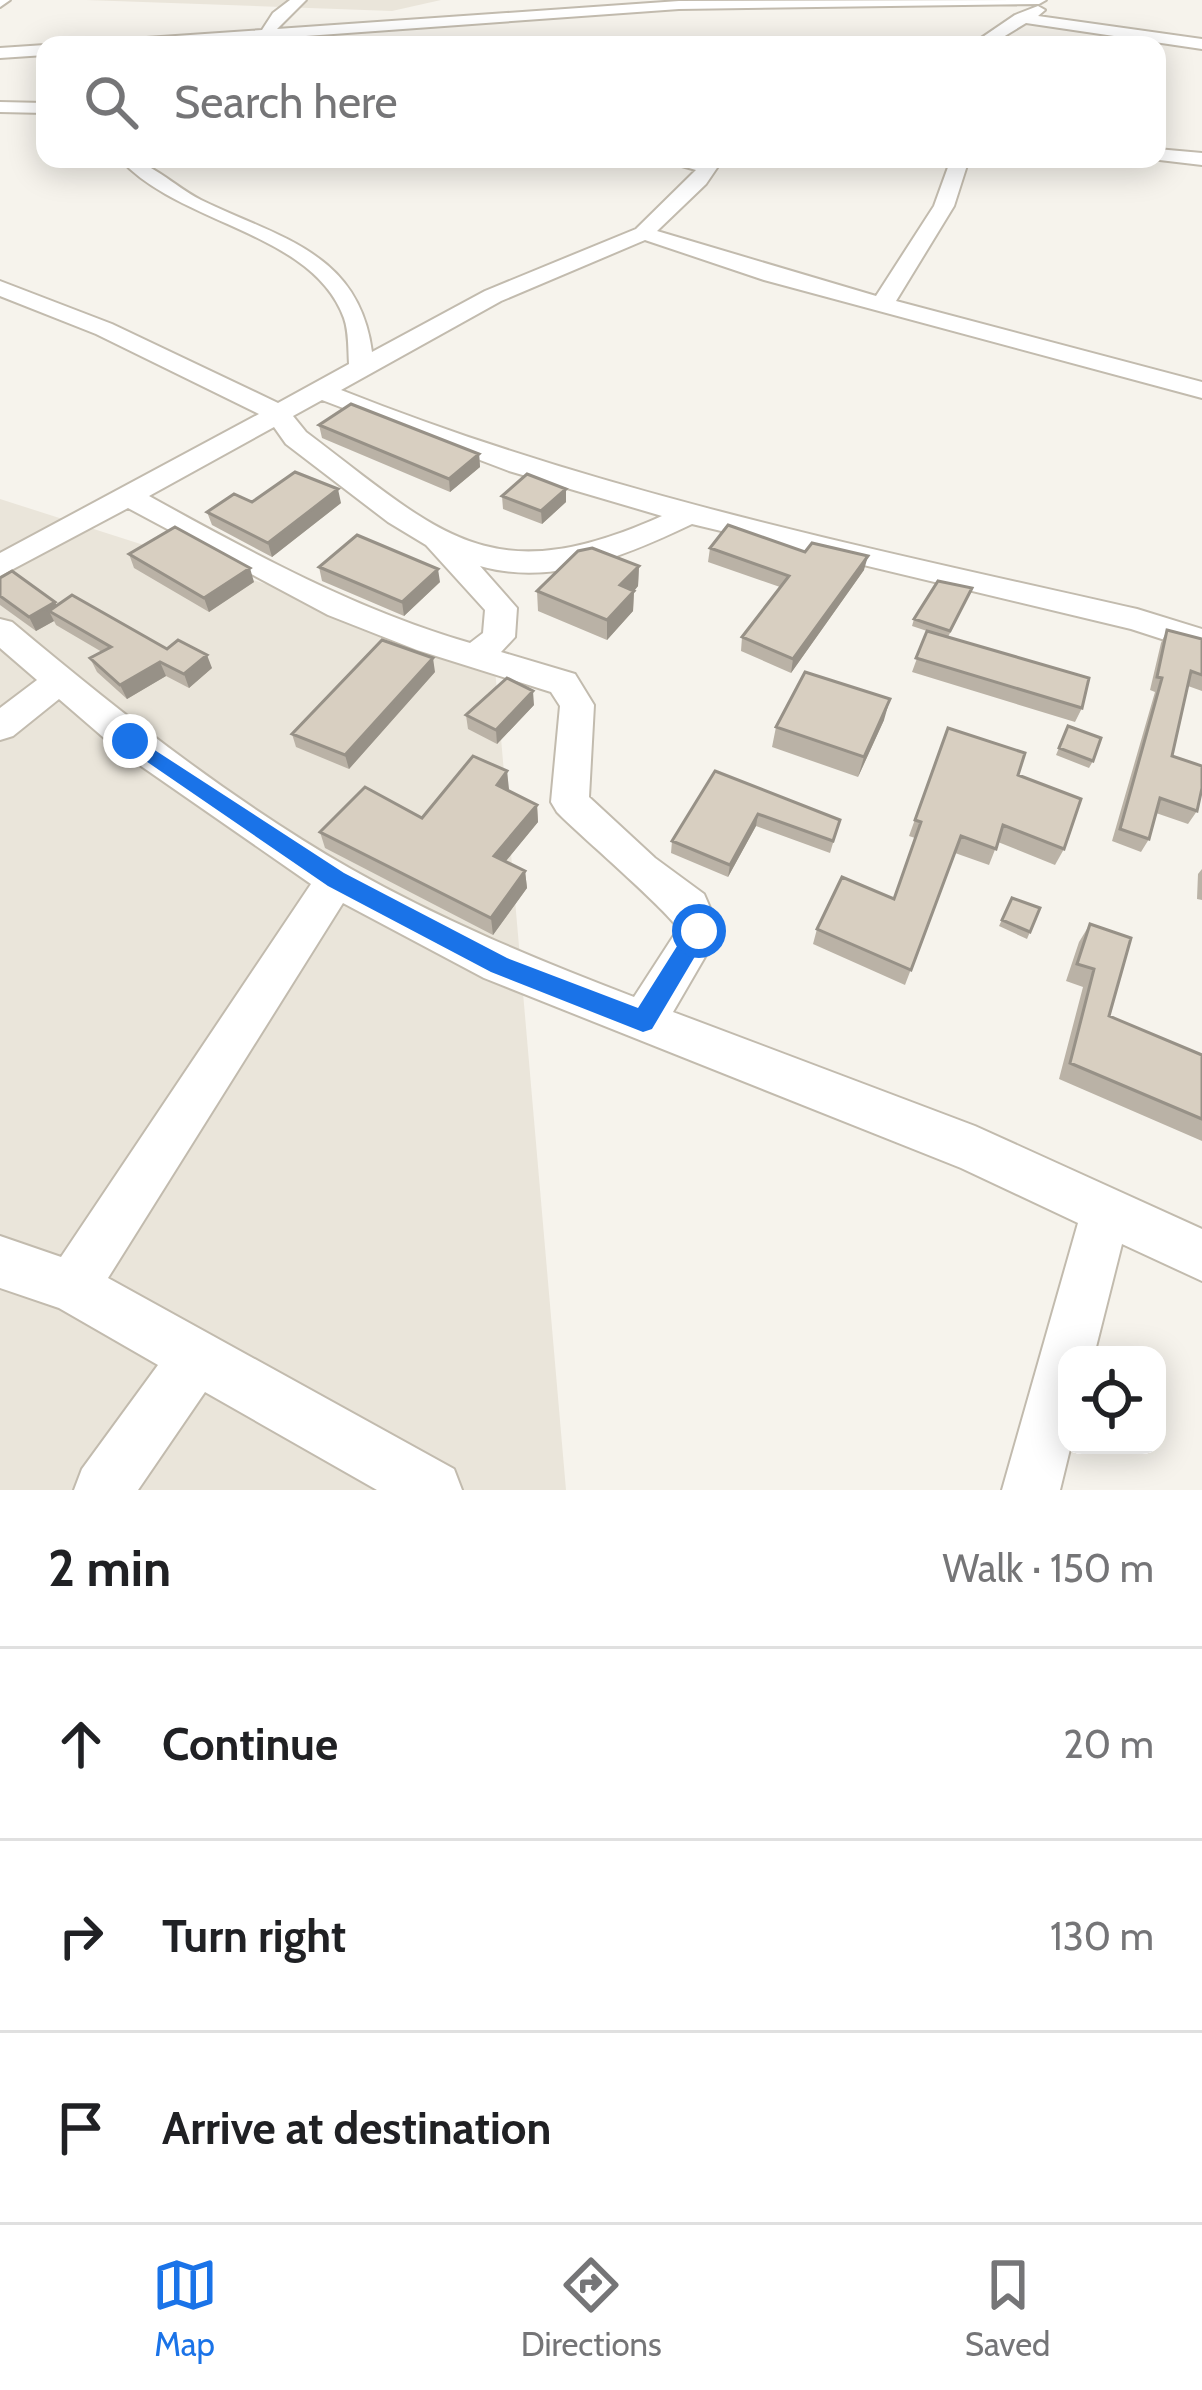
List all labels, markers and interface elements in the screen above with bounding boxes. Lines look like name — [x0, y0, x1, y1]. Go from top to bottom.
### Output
search box — [36, 36, 1166, 168]
icon: search — [78, 69, 144, 135]
text: Search here — [174, 75, 398, 129]
route end — [103, 714, 157, 768]
route start — [672, 904, 726, 958]
map controls — [1058, 1346, 1166, 1454]
button: locate — [1058, 1346, 1166, 1454]
text: 2 min — [48, 1537, 171, 1599]
text: Walk · 150 m — [942, 1544, 1154, 1592]
icon: ahead — [48, 1711, 114, 1777]
text: Continue — [162, 1717, 338, 1771]
text: 20 m — [1063, 1720, 1154, 1768]
icon: right — [48, 1903, 114, 1969]
text: Turn right — [162, 1909, 346, 1963]
text: 130 m — [1050, 1912, 1154, 1960]
icon: arrive — [48, 2095, 114, 2161]
text: Arrive at destination — [162, 2101, 551, 2155]
tab: Map — [152, 2252, 218, 2364]
tab: Directions — [521, 2252, 662, 2364]
tab: Saved — [965, 2252, 1050, 2364]

